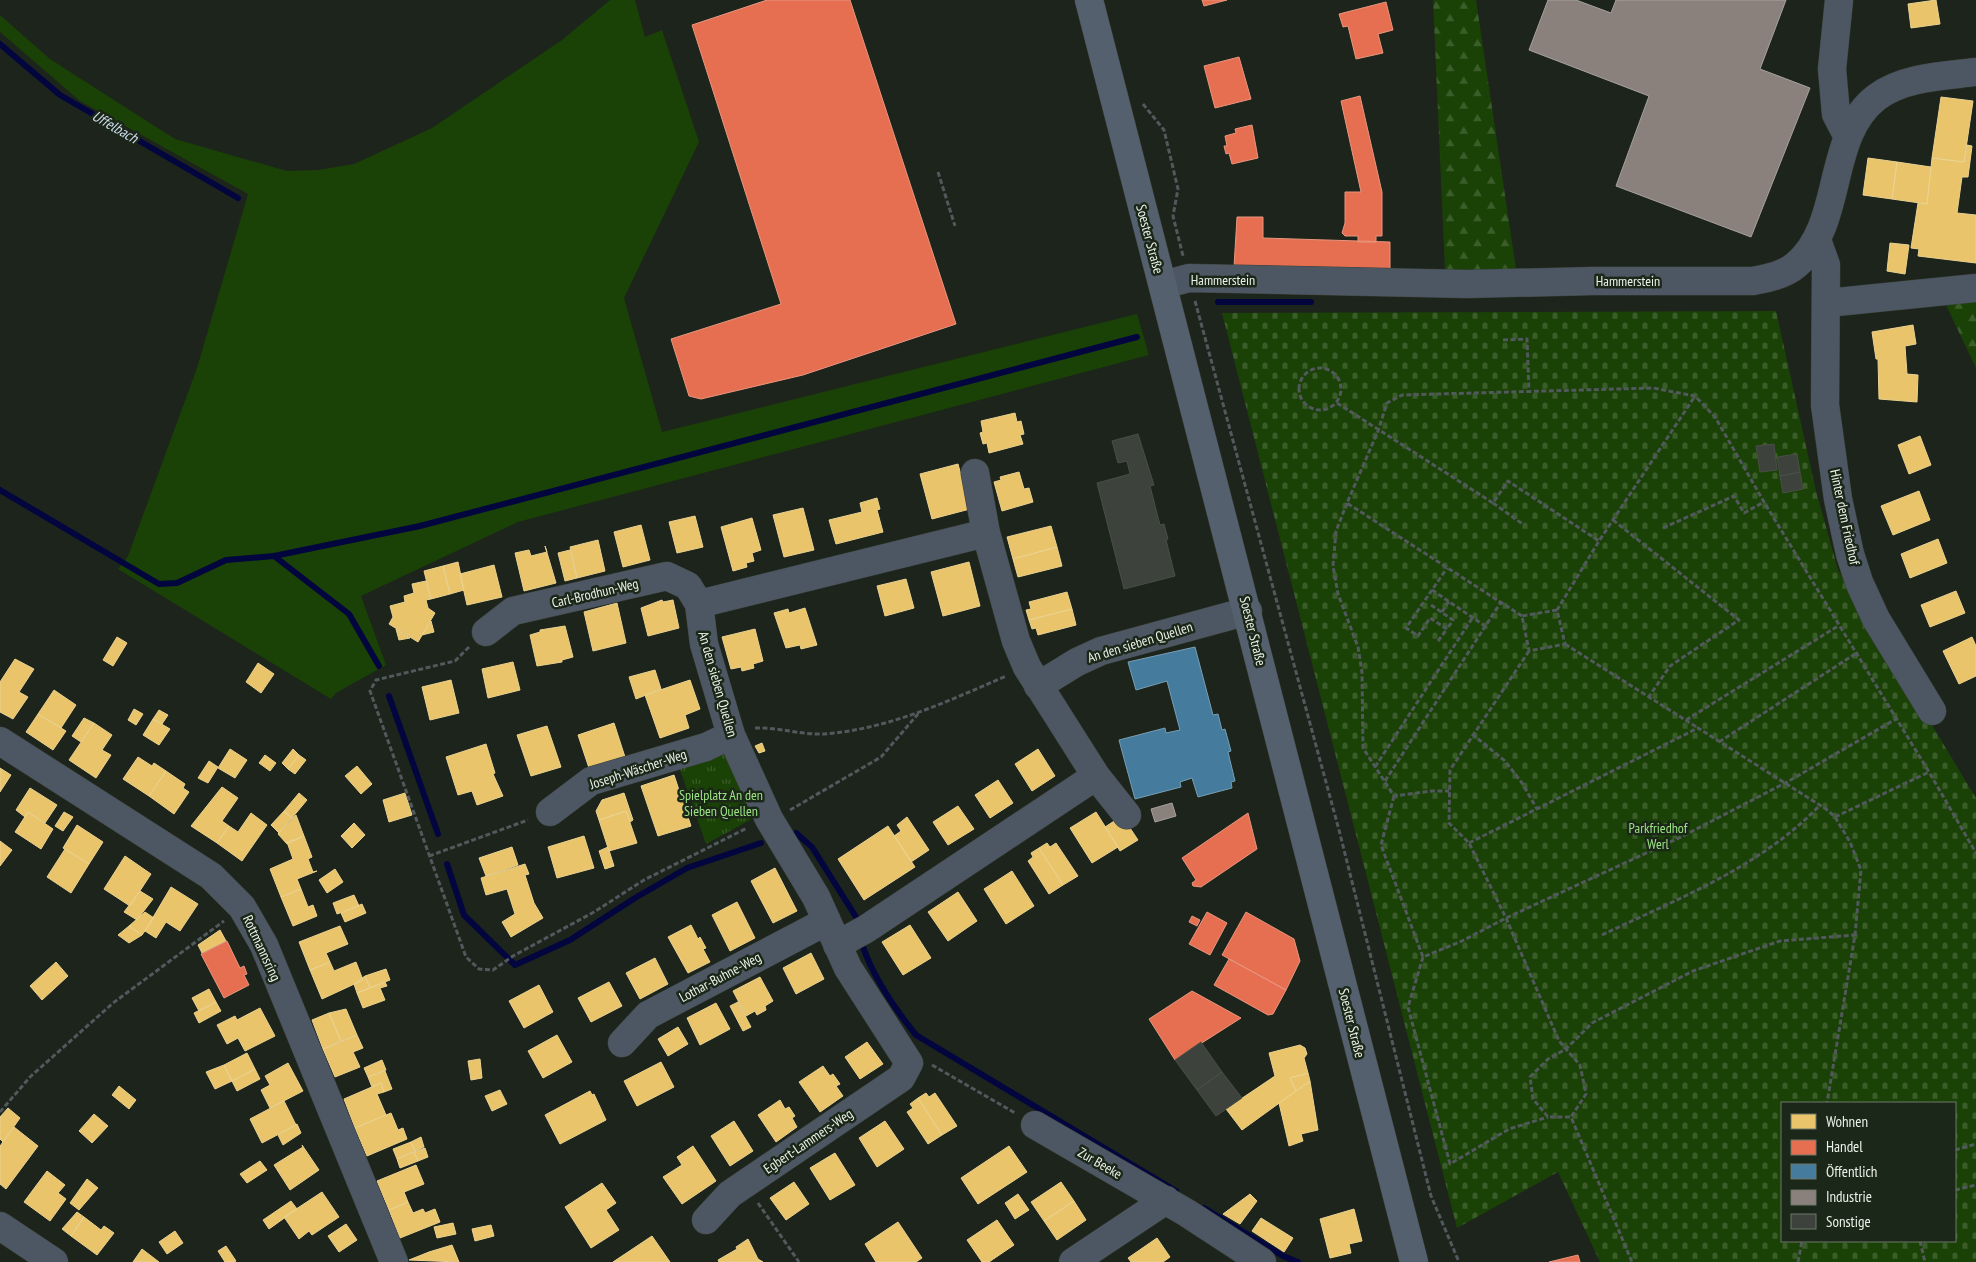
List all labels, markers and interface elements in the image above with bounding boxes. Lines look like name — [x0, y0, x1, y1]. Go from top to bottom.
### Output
water label: Uffelbach — [89, 106, 143, 148]
street label: Soester Straße — [1132, 202, 1168, 276]
street label: Hammerstein — [1191, 271, 1255, 289]
street label: Hammerstein — [1596, 272, 1660, 290]
street label: Hinter dem Friedhof — [1826, 468, 1864, 567]
street label: Carl-Brodhun-Weg — [550, 574, 640, 612]
street label: Soester Straße — [1236, 594, 1270, 668]
street label: An den sieben Quellen — [1085, 617, 1195, 667]
street label: An den sieben Quellen — [694, 629, 742, 739]
street label: Joseph-Wäscher-Weg — [586, 745, 689, 793]
park label: Spielplatz An den Sieben Quellen — [679, 786, 763, 820]
park label: Parkfriedhof Werl — [1629, 819, 1688, 853]
street label: Rottmannsring — [239, 912, 285, 984]
street label: Lothar-Buhne-Weg — [676, 948, 764, 1006]
street label: Soester Straße — [1335, 986, 1369, 1060]
legend — [1781, 1102, 1956, 1242]
street label: Egbert-Lammers-Weg — [760, 1104, 856, 1178]
text: Wohnen — [1826, 1112, 1868, 1131]
text: Handel — [1826, 1137, 1863, 1156]
street label: Zur Beeke — [1075, 1143, 1125, 1183]
text: Öffentlich — [1826, 1162, 1877, 1181]
text: Industrie — [1826, 1187, 1872, 1206]
text: Sonstige — [1826, 1212, 1871, 1231]

